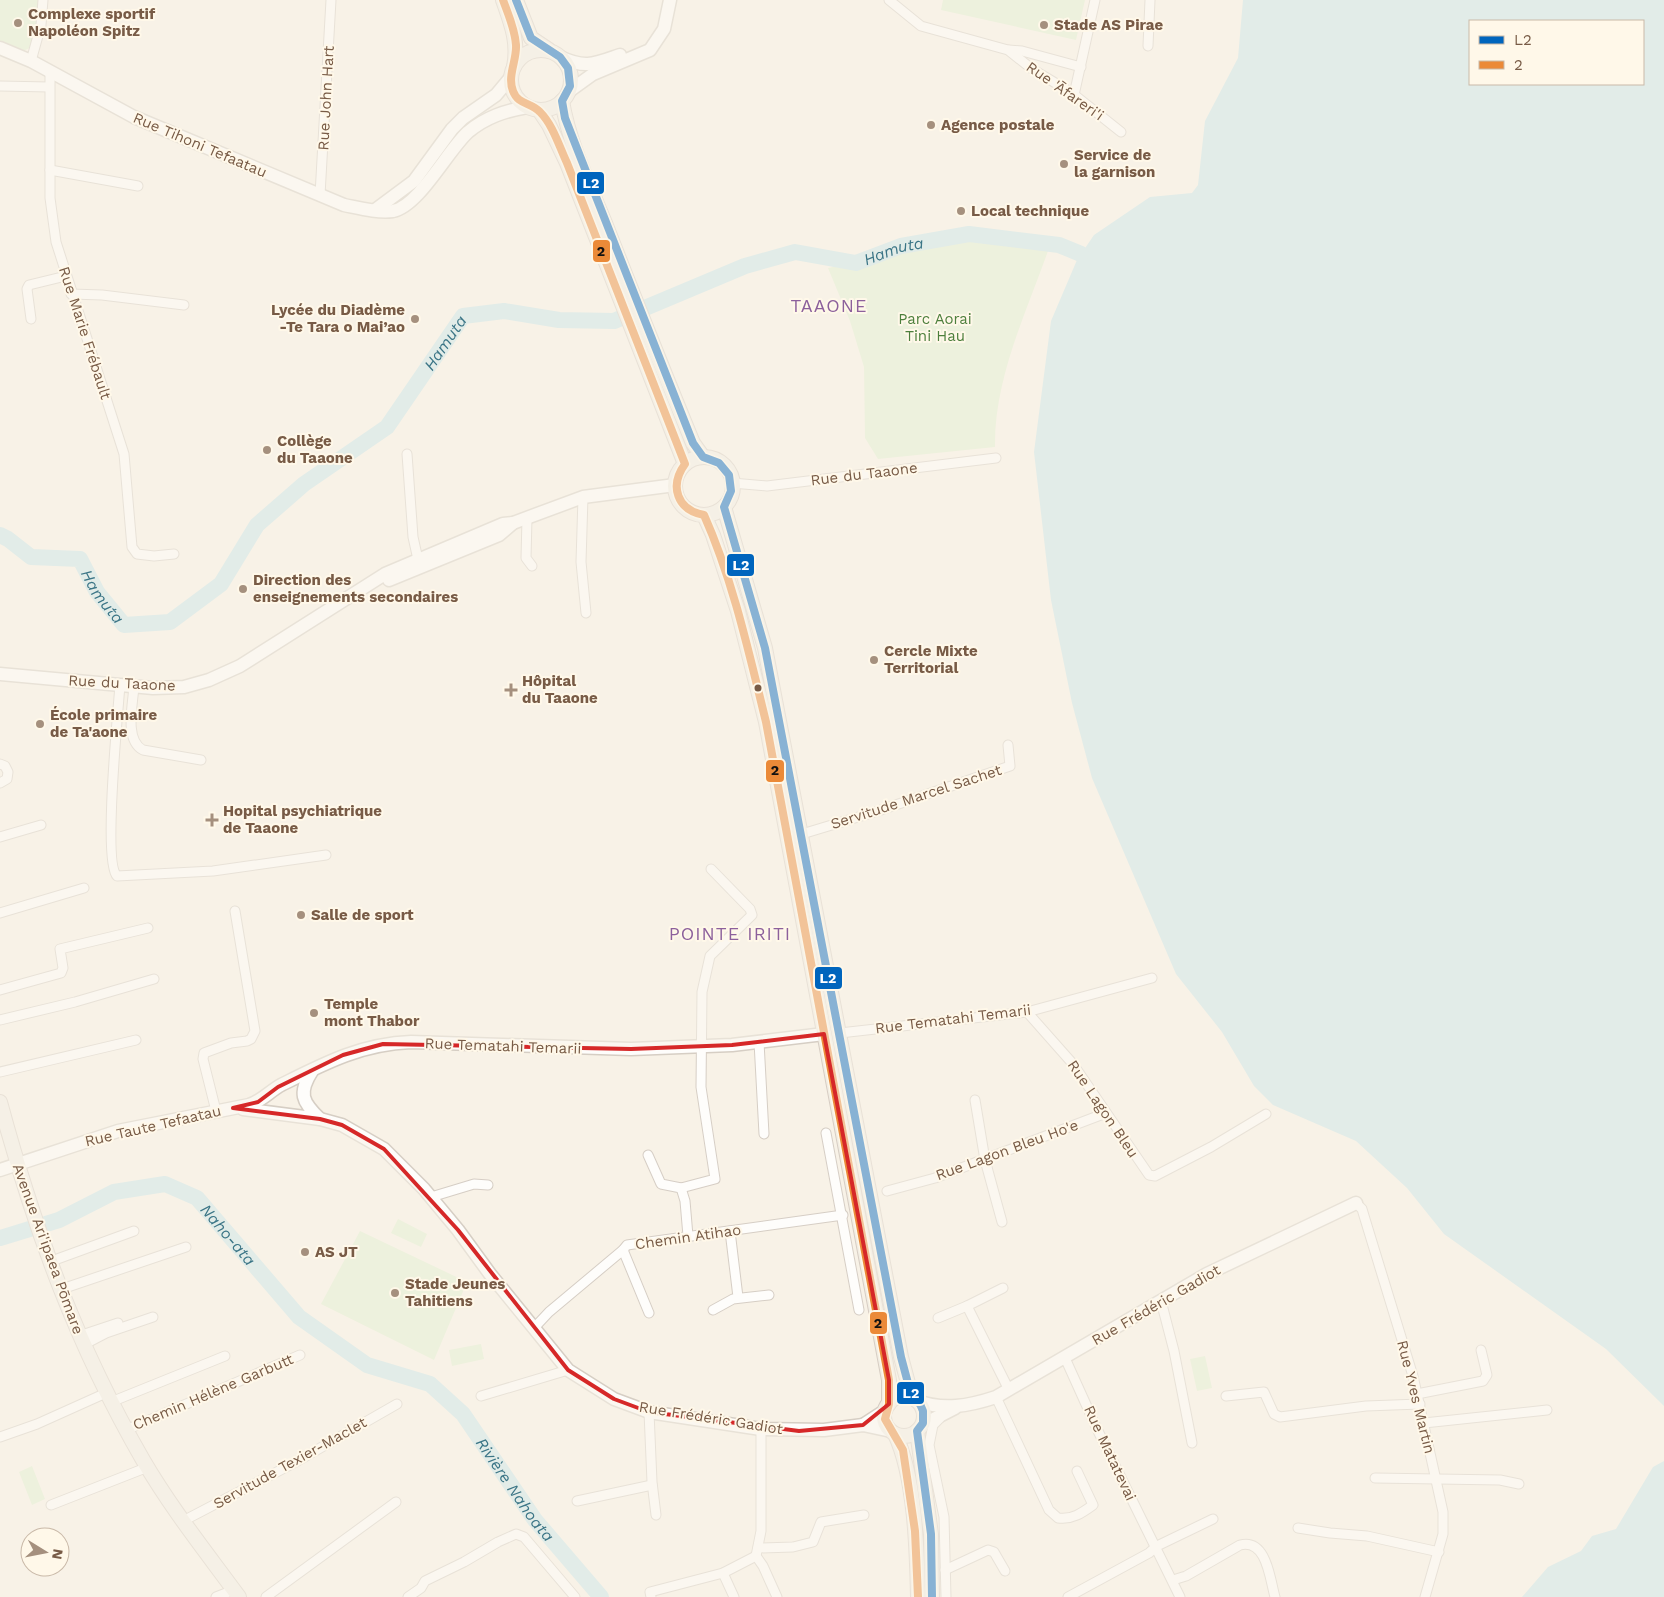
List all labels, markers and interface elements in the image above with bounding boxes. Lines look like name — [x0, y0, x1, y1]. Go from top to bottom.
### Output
place label: Complexe sportif Napoléon Spitz — [28, 5, 156, 40]
place label: Stade AS Pirae — [1054, 16, 1163, 34]
marker: Complexe sportif Napoléon Spitz — [12, 17, 24, 29]
marker: Stade AS Pirae — [1038, 19, 1050, 31]
legend — [1469, 20, 1644, 85]
text: L2 — [1514, 31, 1532, 49]
street label: Rue John Hart — [314, 44, 338, 151]
text: 2 — [1514, 56, 1523, 74]
street label: Rue 'Āfareri'i — [1023, 58, 1107, 124]
street label: Rue Tihoni Tefaatau — [130, 109, 270, 181]
place label: Agence postale — [941, 116, 1055, 134]
marker: Agence postale — [925, 119, 937, 131]
place label: Service de la garnison — [1074, 146, 1155, 181]
marker: Service de la garnison — [1058, 158, 1070, 170]
line badge: L2 — [576, 171, 605, 195]
text: L2 — [583, 175, 599, 191]
place label: Local technique — [971, 202, 1089, 220]
marker: Local technique — [955, 205, 967, 217]
water label: Hamuta — [861, 233, 925, 269]
line badge: 2 — [592, 239, 611, 263]
text: 2 — [597, 243, 605, 259]
street label: Rue Marie Frébault — [55, 264, 115, 402]
district label: TAAONE — [791, 295, 867, 316]
place label: Lycée du Diadème -Te Tara o Mai’ao — [271, 301, 405, 336]
park label: Parc Aorai Tini Hau — [898, 310, 972, 345]
water label: Hamuta — [420, 312, 471, 374]
marker: Lycée du Diadème -Te Tara o Mai’ao — [409, 313, 421, 325]
place label: Collège du Taaone — [277, 432, 353, 467]
marker: Collège du Taaone — [261, 444, 273, 456]
street label: Rue du Taaone — [809, 459, 919, 489]
line badge: L2 — [726, 553, 755, 577]
text: L2 — [733, 557, 749, 573]
water label: Hamuta — [77, 566, 128, 628]
place label: Direction des enseignements secondaires — [253, 571, 458, 606]
marker: Direction des enseignements secondaires — [237, 583, 249, 595]
place label: Cercle Mixte Territorial — [884, 642, 978, 677]
marker: Cercle Mixte Territorial — [868, 654, 880, 666]
street label: Rue du Taaone — [68, 671, 176, 695]
place label: Hôpital du Taaone — [522, 672, 598, 707]
marker: Hôpital du Taaone — [504, 683, 518, 697]
unlabelled marker — [753, 683, 763, 693]
place label: École primaire de Ta'aone — [50, 706, 157, 741]
marker: École primaire de Ta'aone — [34, 718, 46, 730]
line badge: 2 — [765, 759, 785, 783]
street label: Servitude Marcel Sachet — [828, 761, 1004, 833]
text: 2 — [771, 762, 779, 778]
place label: Hopital psychiatrique de Taaone — [223, 802, 382, 837]
marker: Hopital psychiatrique de Taaone — [205, 813, 219, 827]
place label: Salle de sport — [311, 906, 414, 924]
marker: Salle de sport — [295, 909, 307, 921]
district label: POINTE IRITI — [669, 923, 791, 944]
line badge: L2 — [814, 966, 843, 990]
text: L2 — [820, 970, 836, 986]
place label: Temple mont Thabor — [324, 995, 420, 1030]
street label: Rue Tematahi Temarii — [874, 1001, 1032, 1037]
marker: Temple mont Thabor — [308, 1007, 320, 1019]
street label: Rue Tematahi Temarii — [424, 1034, 582, 1058]
street label: Rue Lagon Bleu — [1064, 1057, 1142, 1161]
street label: Rue Taute Tefaatau — [83, 1102, 223, 1150]
street label: Rue Lagon Bleu Ho'e — [933, 1116, 1081, 1184]
street label: Avenue Ari'ipaea Pōmare — [9, 1161, 87, 1337]
water label: Naho-ata — [196, 1200, 259, 1269]
street label: Chemin Atihao — [634, 1221, 742, 1253]
place label: AS JT — [315, 1243, 358, 1261]
marker: AS JT — [299, 1246, 311, 1258]
street label: Rue Frédéric Gadiot — [1088, 1260, 1224, 1349]
place label: Stade Jeunes Tahitiens — [405, 1275, 505, 1310]
marker: Stade Jeunes Tahitiens — [389, 1287, 401, 1299]
line badge: 2 — [869, 1311, 888, 1335]
text: 2 — [874, 1315, 882, 1331]
street label: Rue Yves Martin — [1393, 1338, 1439, 1456]
street label: Chemin Hélène Garbutt — [130, 1350, 297, 1434]
line badge: L2 — [896, 1381, 925, 1405]
text: L2 — [903, 1385, 919, 1401]
street label: Rue Frédéric Gadiot — [638, 1398, 785, 1438]
street label: Rue Matatevai — [1080, 1403, 1140, 1503]
street label: Servitude Texier-Maclet — [210, 1413, 370, 1513]
water label: Rivière Nahoata — [472, 1434, 558, 1545]
north arrow — [20, 1527, 70, 1577]
text: N — [49, 1548, 67, 1561]

